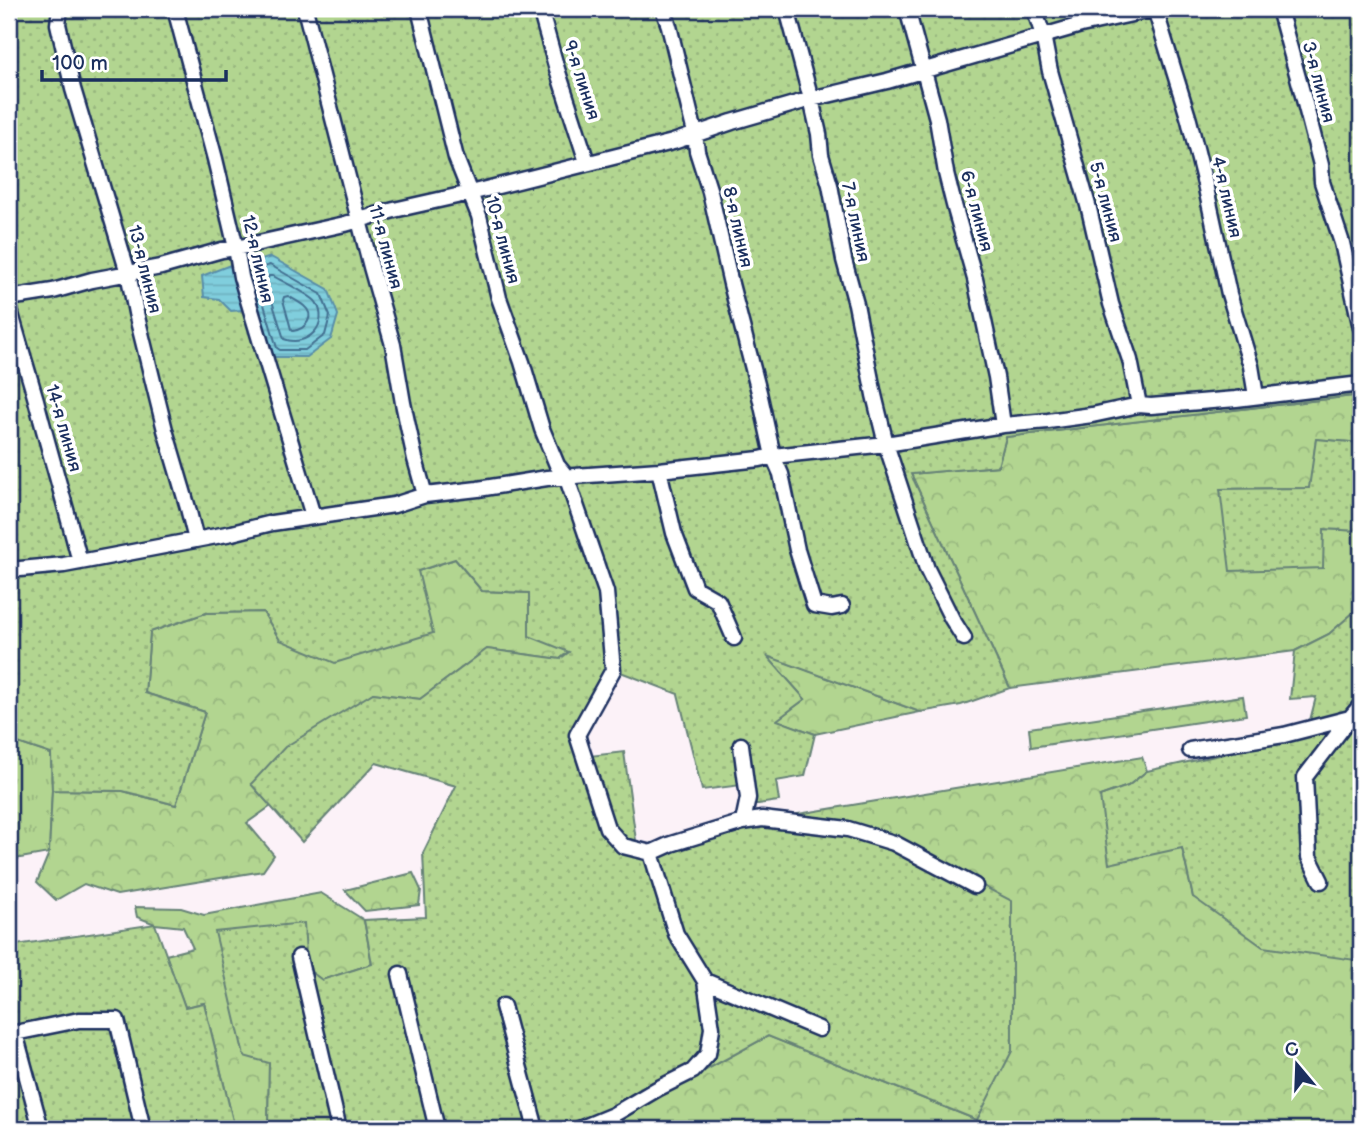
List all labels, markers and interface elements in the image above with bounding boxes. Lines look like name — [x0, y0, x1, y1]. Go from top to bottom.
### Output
scale bar — [42, 38, 226, 82]
street label: 9-я линия — [559, 38, 604, 123]
street label: 3-я линия — [1298, 39, 1339, 125]
text: 100 m — [52, 51, 108, 76]
street label: 4-я линия — [1207, 154, 1246, 240]
street label: 5-я линия — [1085, 160, 1126, 245]
street label: 6-я линия — [956, 168, 997, 254]
street label: 7-я линия — [837, 180, 874, 264]
street label: 8-я линия — [718, 185, 757, 270]
street label: 10-я линия — [481, 194, 524, 286]
street label: 11-я линия — [364, 203, 407, 291]
street label: 12-я линия — [237, 213, 278, 305]
street label: 13-я линия — [123, 223, 166, 315]
street label: 14-я линия — [41, 382, 86, 474]
north arrow — [1262, 1030, 1332, 1100]
text: С — [1282, 1037, 1302, 1063]

